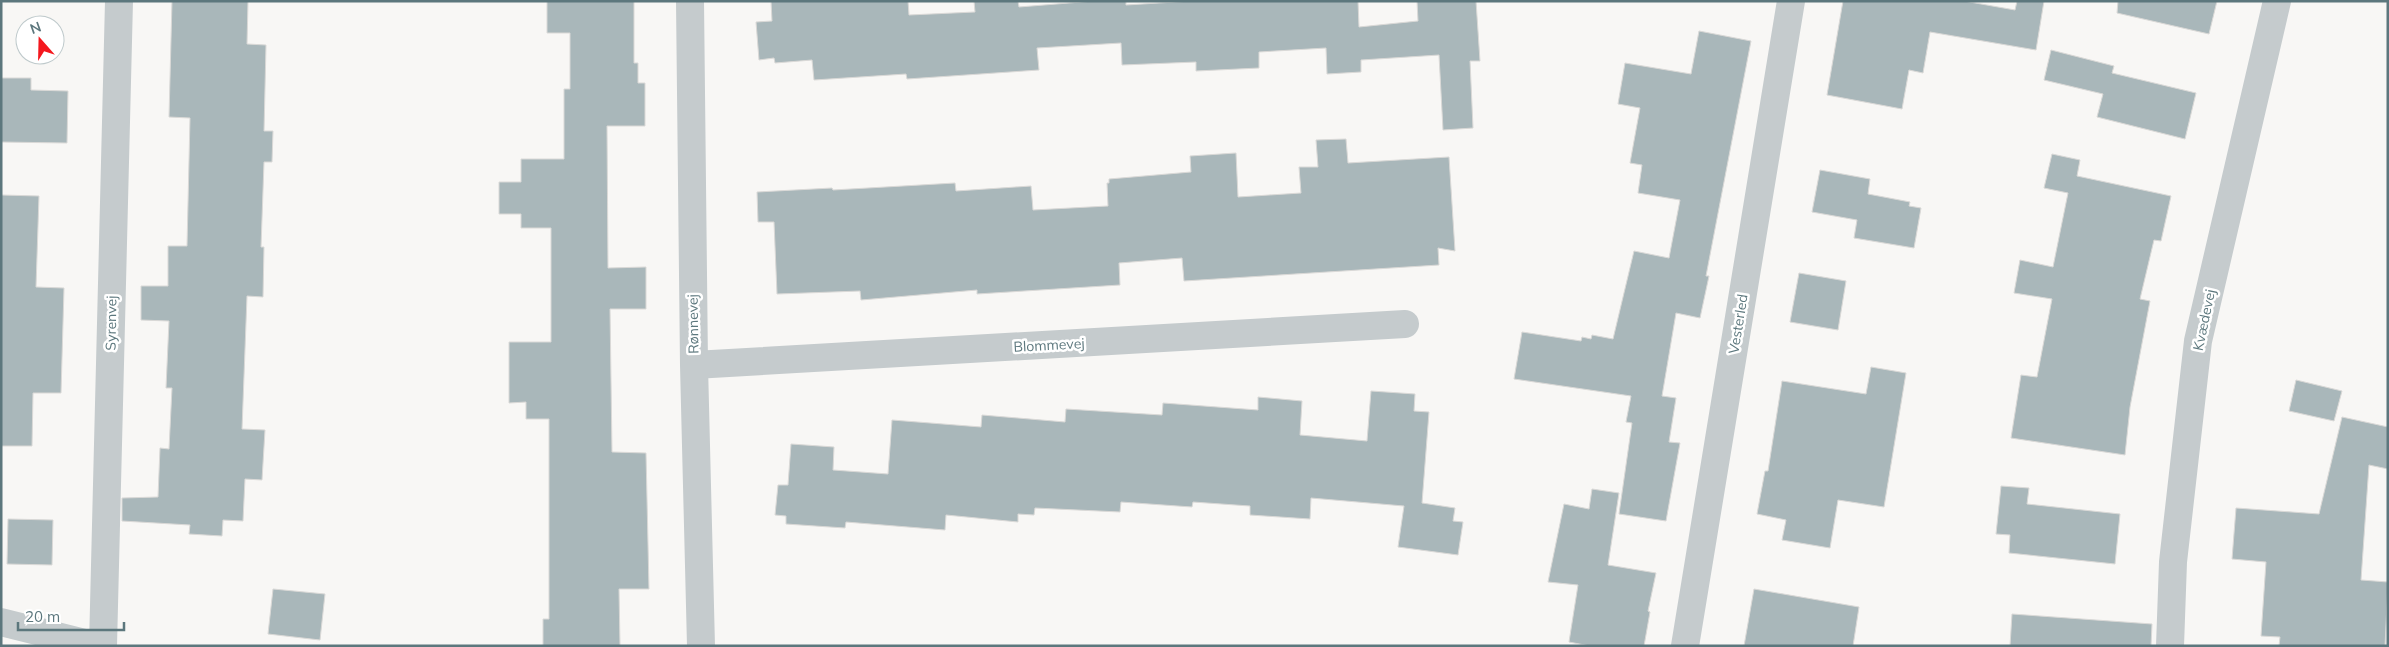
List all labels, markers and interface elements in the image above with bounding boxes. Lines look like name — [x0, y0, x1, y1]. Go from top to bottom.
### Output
north arrow — [15, 15, 65, 65]
text: N — [28, 18, 44, 38]
street label: Kvædevej — [2189, 288, 2219, 352]
street label: Vesterled — [1724, 293, 1752, 355]
street label: Rønnevej — [683, 294, 703, 354]
street label: Syrenvej — [102, 295, 120, 351]
street label: Blommevej — [1013, 334, 1085, 356]
scale bar — [18, 600, 124, 632]
text: 20 m — [25, 607, 60, 626]

